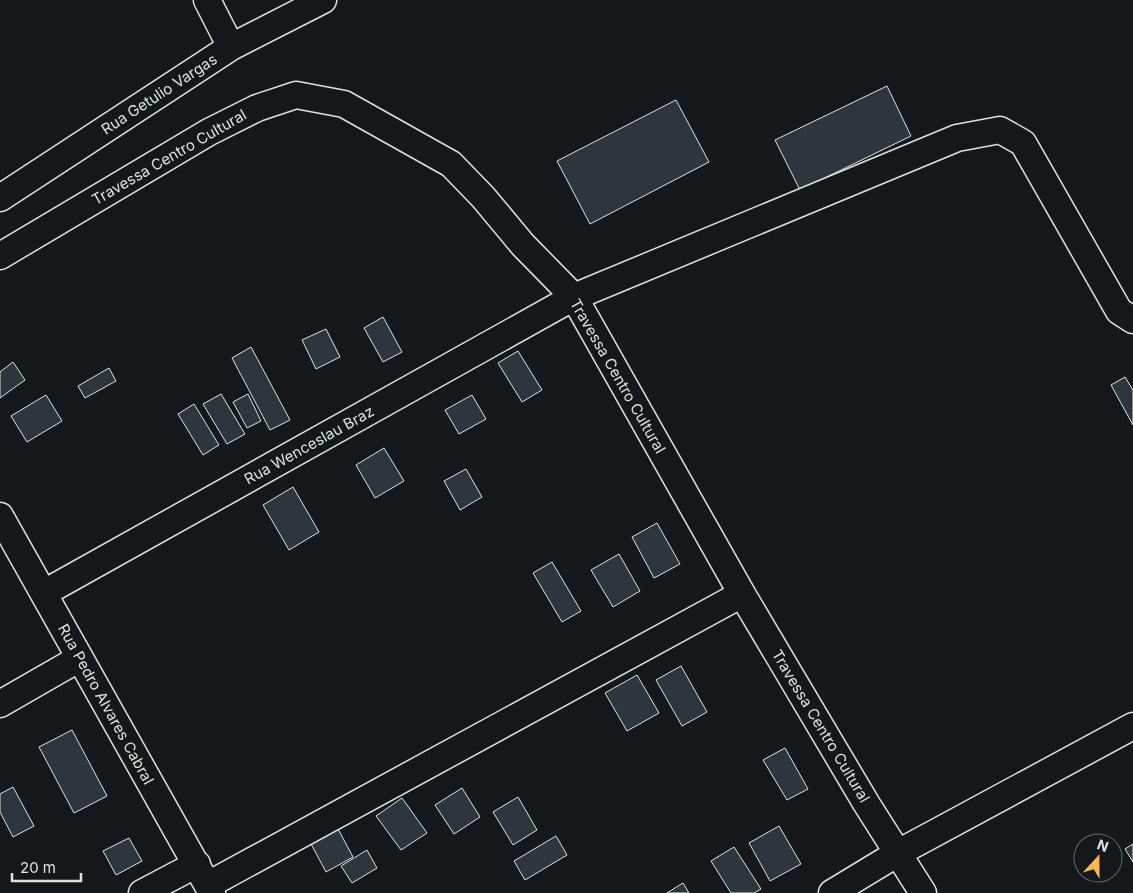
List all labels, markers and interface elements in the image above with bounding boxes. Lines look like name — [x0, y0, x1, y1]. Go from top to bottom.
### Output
street label: Rua Getulio Vargas — [98, 49, 221, 139]
street label: Travessa Centro Cultural — [88, 105, 250, 209]
street label: Travessa Centro Cultural — [566, 295, 670, 457]
street label: Rua Wenceslau Braz — [241, 401, 377, 489]
street label: Rua Pedro Alvares Cabral — [54, 620, 158, 788]
street label: Travessa Centro Cultural — [768, 646, 874, 806]
north arrow — [1073, 833, 1123, 883]
text: N — [1095, 836, 1111, 855]
scale bar — [12, 850, 81, 882]
text: 20 m — [20, 858, 56, 877]

